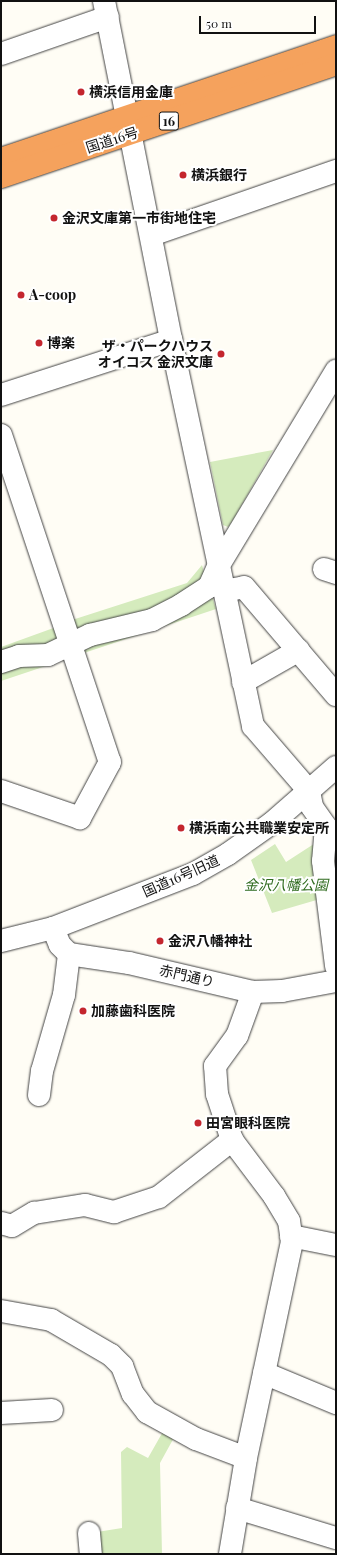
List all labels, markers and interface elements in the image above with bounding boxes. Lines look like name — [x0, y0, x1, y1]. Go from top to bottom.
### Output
scale bar — [201, 8, 318, 34]
text: 50 m — [206, 15, 232, 31]
place label: 横浜信用金庫 — [89, 84, 173, 100]
marker: 横浜信用金庫 — [76, 87, 86, 97]
road number: 16 — [158, 110, 180, 132]
street label: 国道16号 — [84, 124, 140, 156]
place label: 横浜銀行 — [191, 167, 247, 183]
marker: 横浜銀行 — [178, 170, 188, 180]
place label: 金沢文庫第一市街地住宅 — [62, 210, 216, 226]
marker: 金沢文庫第一市街地住宅 — [49, 213, 59, 223]
place label: A-coop — [29, 287, 76, 303]
marker: A-coop — [16, 290, 26, 300]
place label: 博楽 — [47, 335, 75, 351]
marker: 博楽 — [34, 338, 44, 348]
place label: ザ・パークハウス オイコス 金沢文庫 — [98, 338, 213, 370]
marker: ザ・パークハウス オイコス 金沢文庫 — [216, 349, 226, 359]
place label: 横浜南公共職業安定所 — [189, 820, 329, 836]
marker: 横浜南公共職業安定所 — [176, 823, 186, 833]
street label: 国道16号旧道 — [140, 852, 222, 900]
park label: 金沢八幡公園 — [244, 877, 328, 893]
place label: 金沢八幡神社 — [168, 933, 252, 949]
marker: 金沢八幡神社 — [155, 936, 165, 946]
street label: 赤門通り — [158, 962, 216, 990]
place label: 加藤歯科医院 — [91, 1003, 175, 1019]
marker: 加藤歯科医院 — [78, 1006, 88, 1016]
place label: 田宮眼科医院 — [206, 1115, 290, 1131]
marker: 田宮眼科医院 — [193, 1118, 203, 1128]

